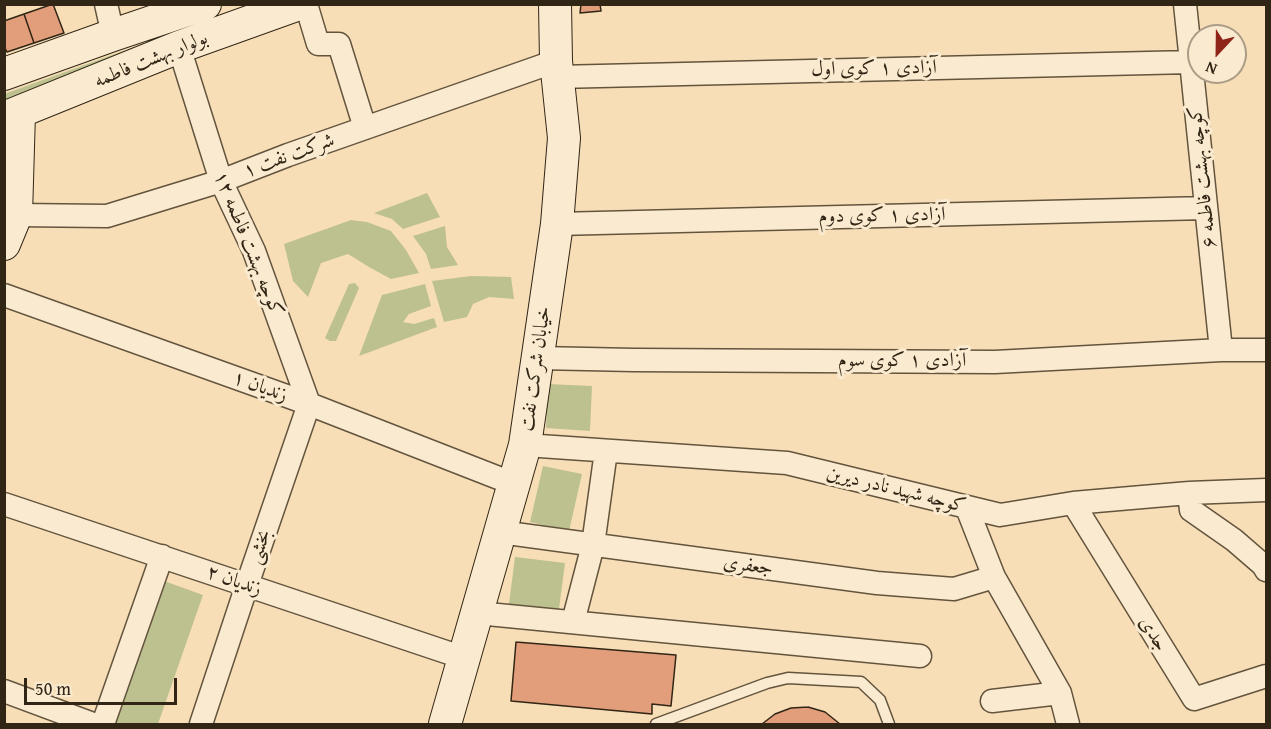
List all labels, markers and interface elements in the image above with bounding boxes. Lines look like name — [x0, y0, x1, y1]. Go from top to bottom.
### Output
north arrow — [1187, 24, 1247, 84]
street label: بولوار بهشت فاطمه — [91, 26, 211, 94]
street label: آزادی ۱ کوی اول — [811, 56, 937, 82]
text: N — [1202, 56, 1220, 82]
street label: کوچه بهشت فاطمه ۶ — [1184, 105, 1222, 249]
street label: شرکت نفت ۱ — [240, 128, 338, 184]
street label: کوچه بهشت فاطمه ۱۲ — [208, 168, 288, 320]
street label: آزادی ۱ کوی دوم — [818, 203, 946, 229]
street label: خیابان شرکت نفت — [515, 305, 557, 433]
street label: آزادی ۱ کوی سوم — [838, 349, 966, 373]
street label: زندیان ۱ — [229, 366, 291, 408]
street label: کوچه شهید نادر دیرین — [824, 461, 968, 519]
street label: بخشی — [243, 527, 277, 567]
street label: جعفری — [722, 551, 774, 581]
street label: زندیان ۲ — [203, 560, 265, 602]
street label: جدی — [1133, 612, 1173, 656]
scale bar — [27, 666, 180, 704]
text: 50 m — [35, 675, 71, 702]

